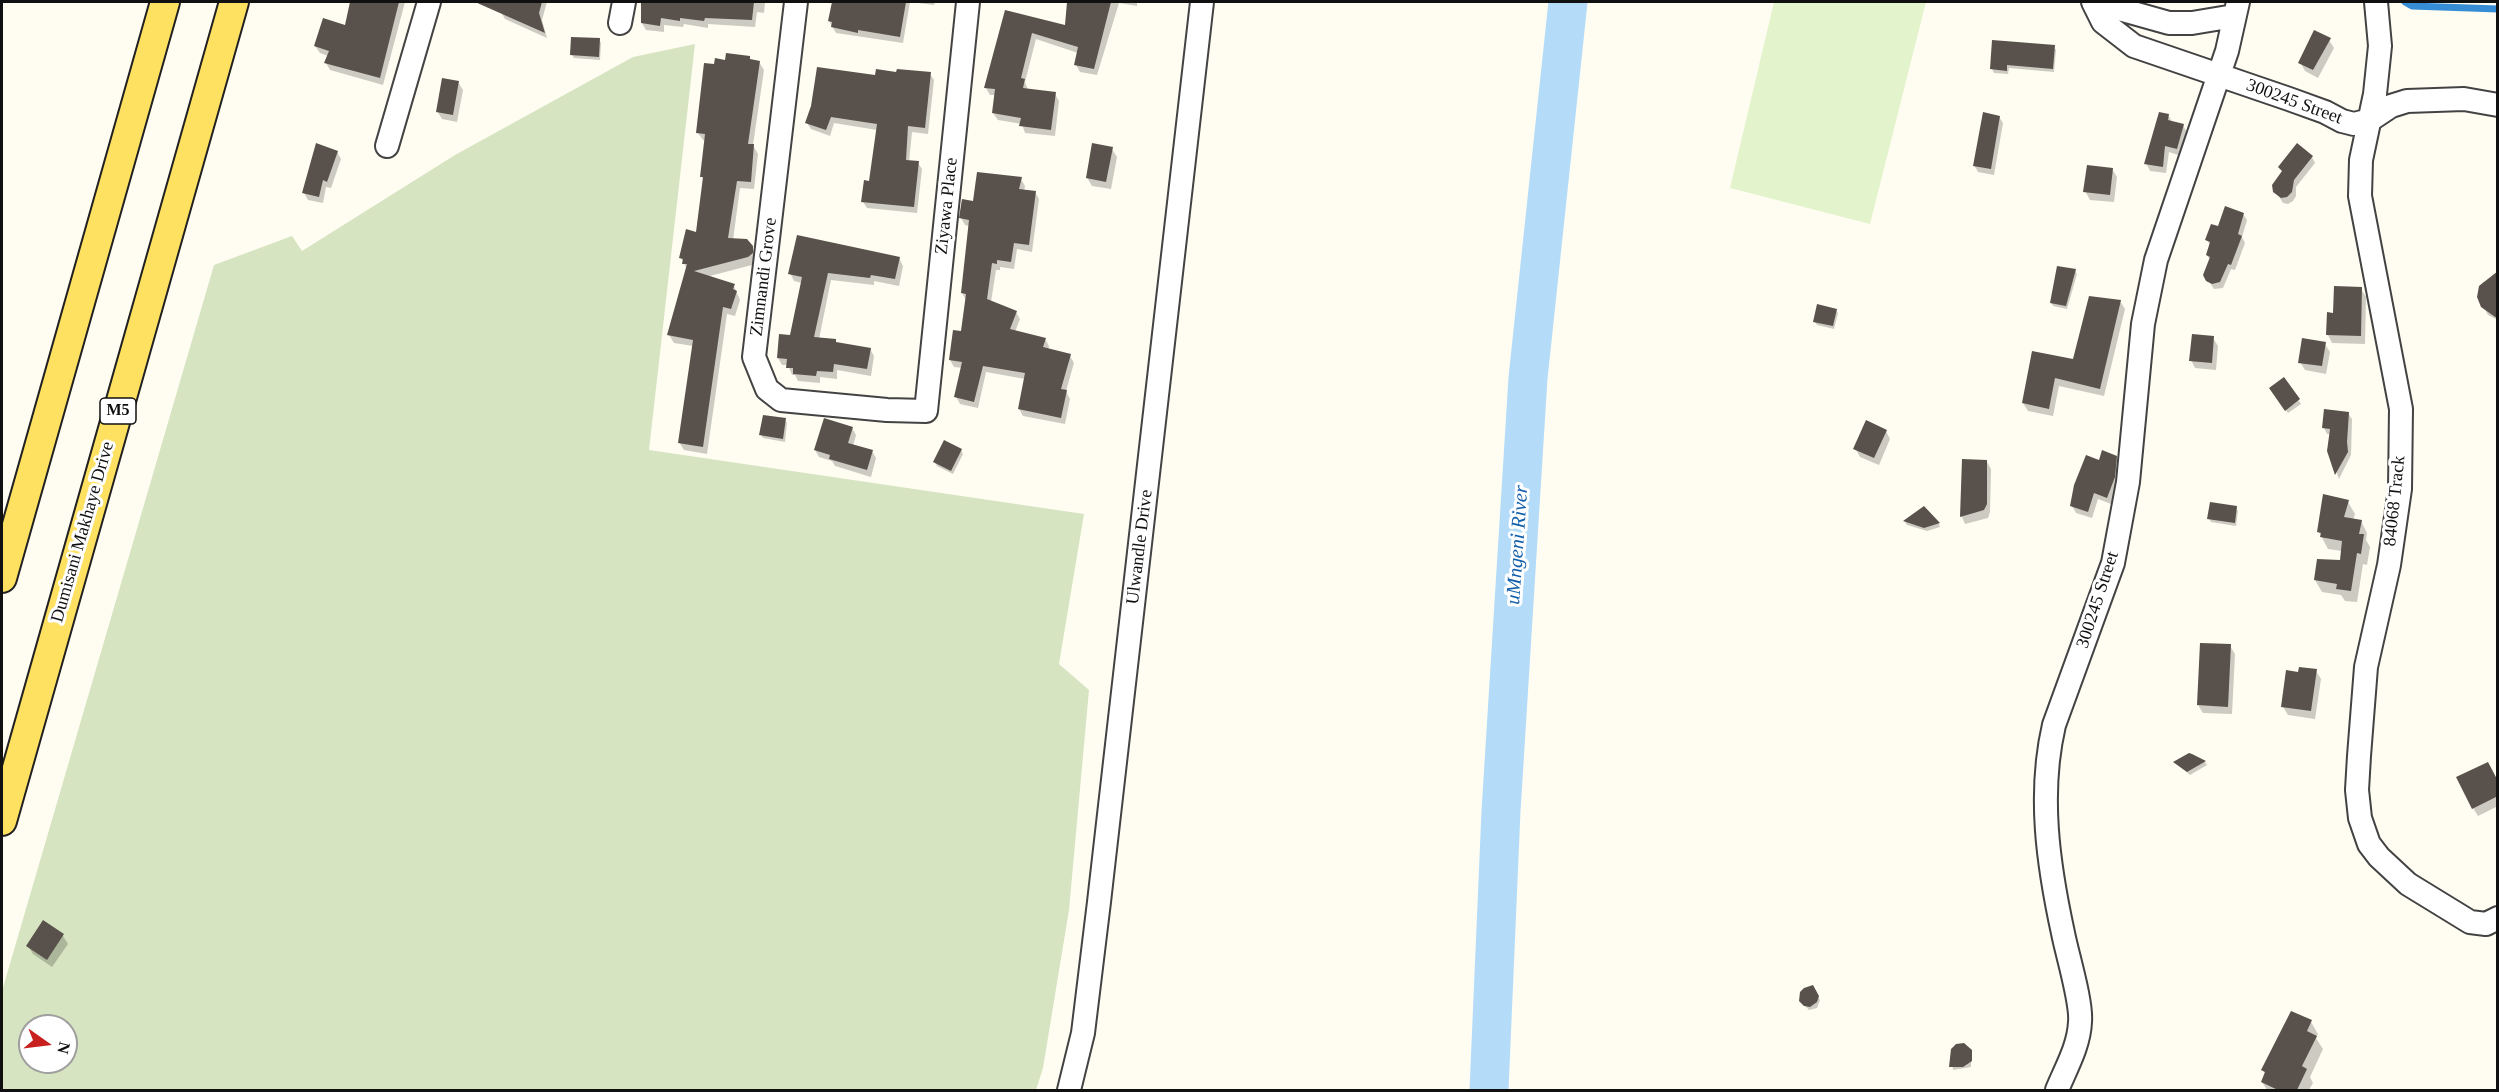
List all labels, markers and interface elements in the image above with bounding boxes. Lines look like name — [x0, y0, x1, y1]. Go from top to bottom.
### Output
street label: 300245 Street — [2243, 75, 2345, 129]
street label: Ziyawa Place — [931, 156, 963, 256]
street label: Zimnandi Grove — [746, 216, 782, 338]
road number: M5 — [100, 398, 136, 424]
street label: Dumisani Makhaye Drive — [47, 439, 119, 625]
street label: 84068 Track — [2380, 455, 2410, 547]
water label: uMngeni River — [1502, 485, 1534, 605]
street label: Ulwandle Drive — [1122, 488, 1158, 606]
street label: 300245 Street — [2072, 549, 2124, 651]
north arrow — [18, 1014, 78, 1074]
text: N — [54, 1040, 74, 1056]

